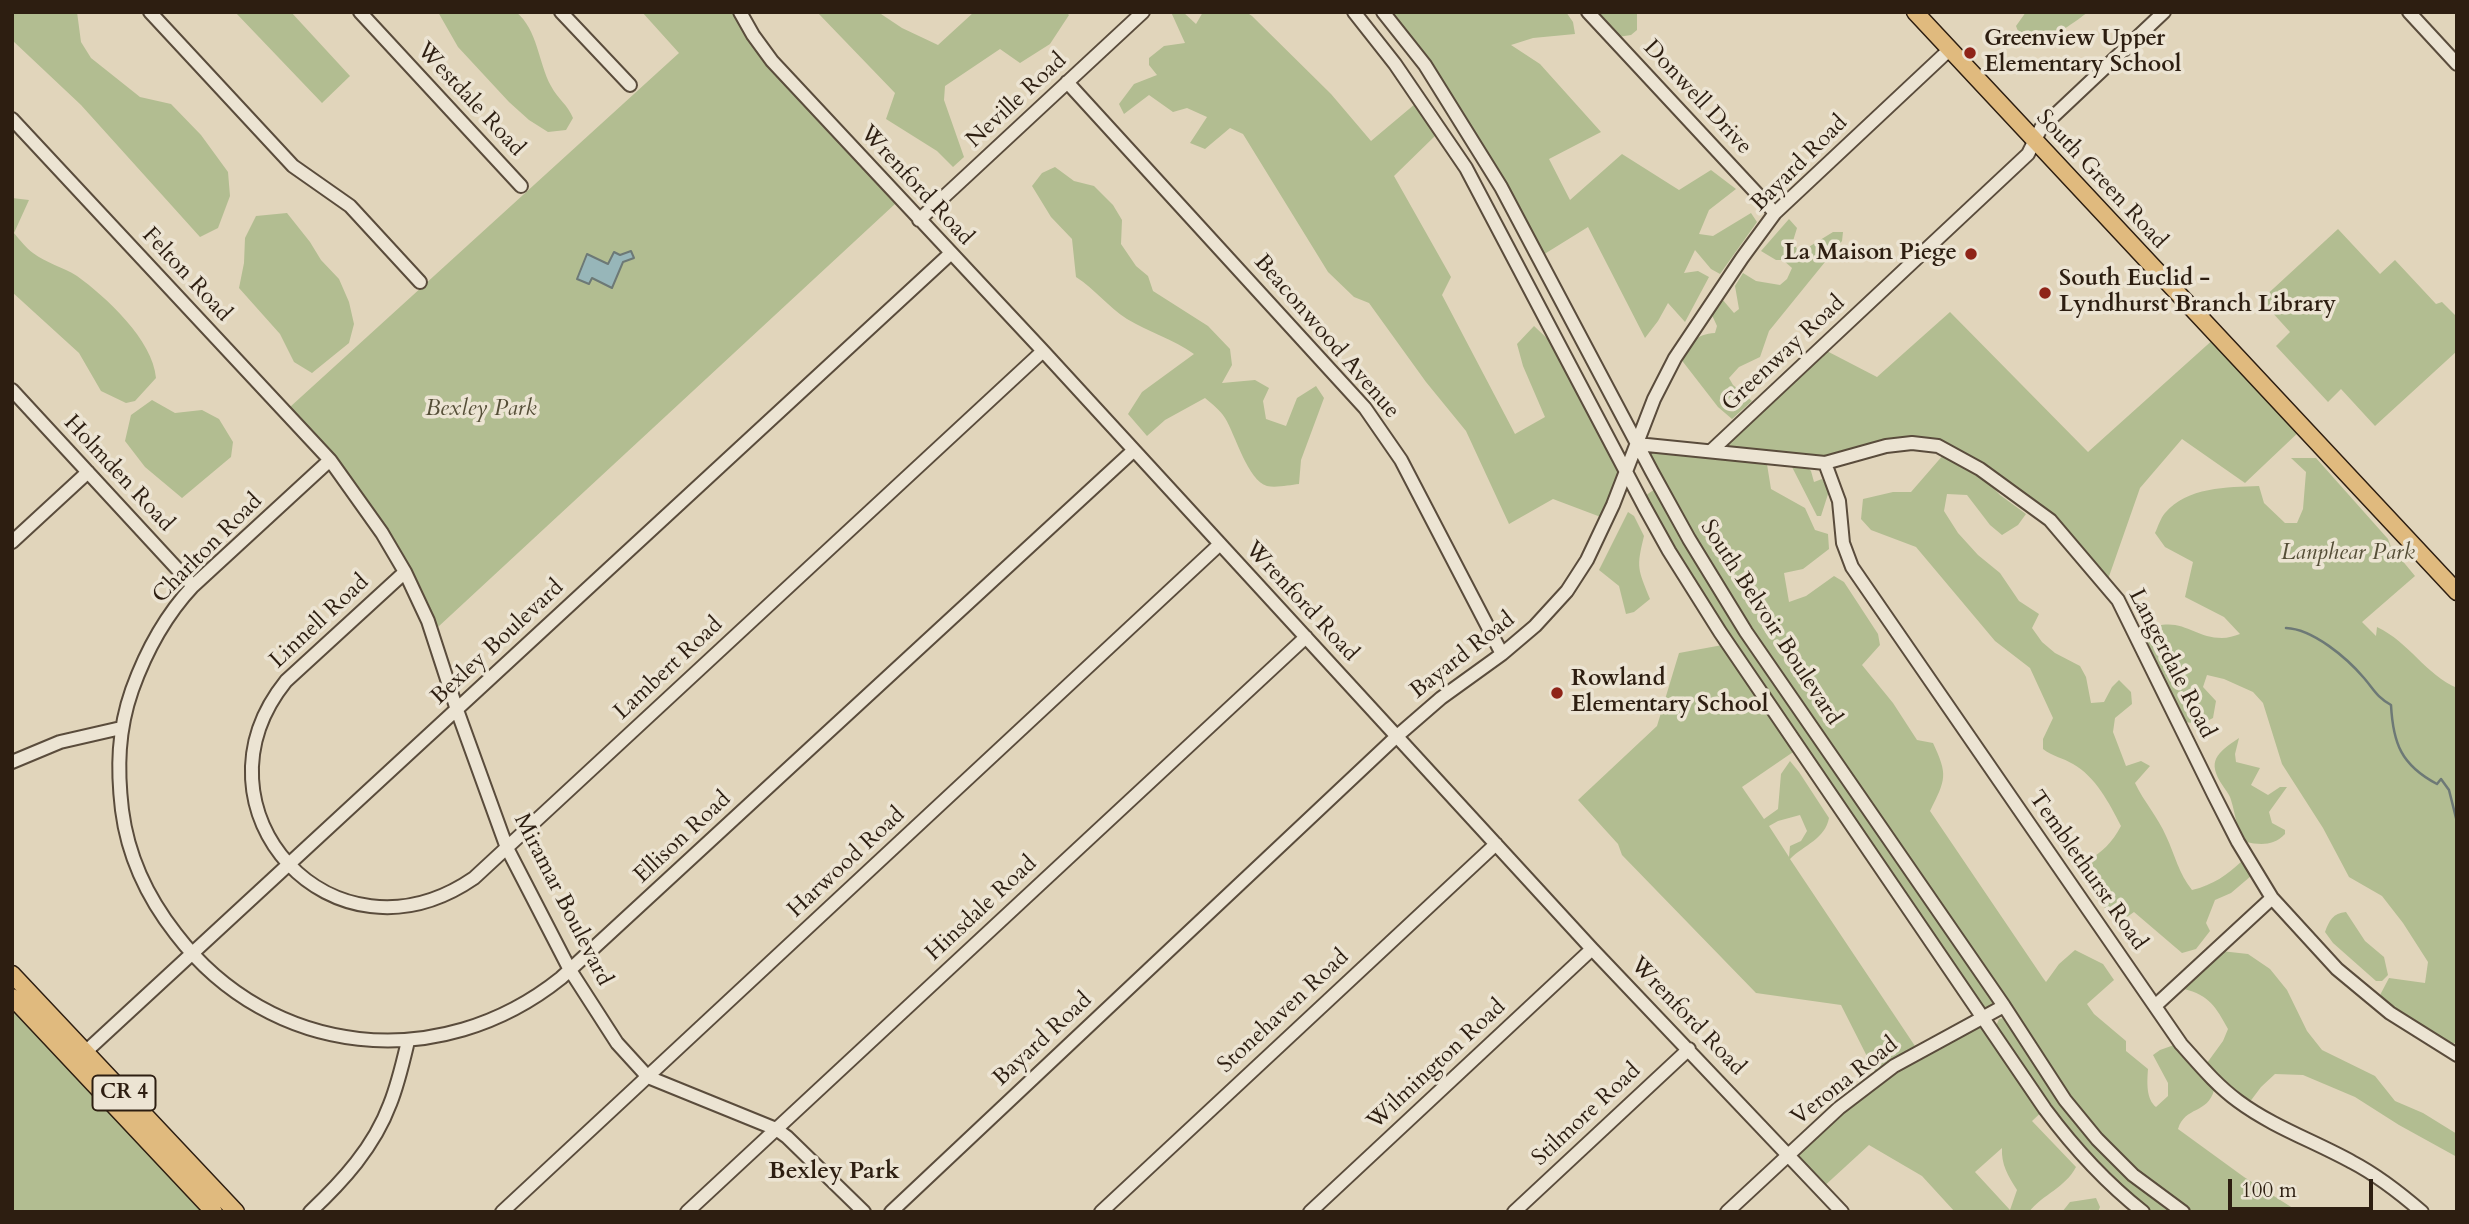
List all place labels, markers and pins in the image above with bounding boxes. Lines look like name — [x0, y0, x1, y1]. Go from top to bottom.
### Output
place label: Greenview Upper Elementary School — [1984, 26, 2181, 80]
marker: Greenview Upper Elementary School — [1962, 45, 1978, 61]
place label: La Maison Piege — [1784, 240, 1957, 268]
marker: La Maison Piege — [1963, 246, 1979, 262]
place label: South Euclid - Lyndhurst Branch Library — [2059, 266, 2336, 320]
marker: South Euclid - Lyndhurst Branch Library — [2037, 285, 2053, 301]
place label: Rowland Elementary School — [1571, 666, 1768, 720]
marker: Rowland Elementary School — [1549, 685, 1565, 701]

